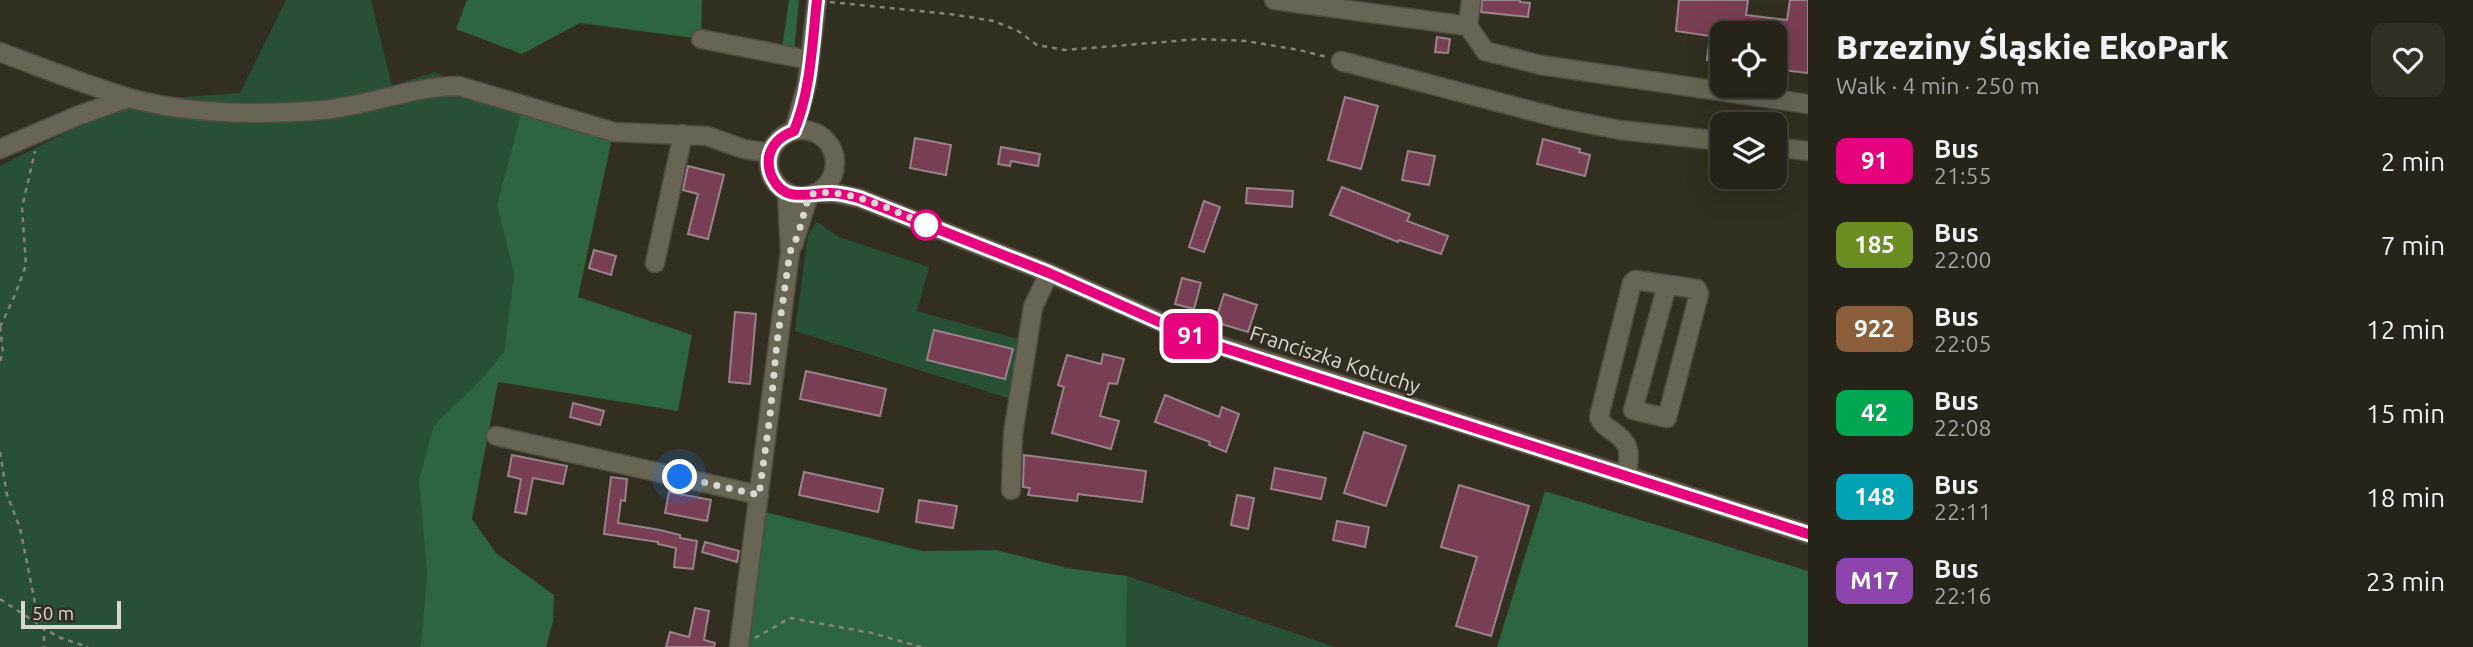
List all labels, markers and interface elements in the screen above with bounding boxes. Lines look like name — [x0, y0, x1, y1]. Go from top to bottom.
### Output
map controls — [1710, 21, 1787, 189]
button: locate — [1710, 21, 1787, 98]
button: heart — [2371, 23, 2445, 97]
text: Brzeziny Śląskie EkoPark — [1836, 28, 2229, 65]
text: Walk · 4 min · 250 m — [1836, 73, 2040, 98]
button: layers — [1710, 112, 1787, 189]
text: Bus — [1934, 134, 1979, 163]
text: 91 — [1861, 147, 1888, 174]
text: 2 min — [2381, 147, 2445, 176]
text: 21:55 — [1934, 163, 1992, 188]
unlabelled marker — [911, 210, 941, 240]
text: Bus — [1934, 218, 1979, 247]
text: 185 — [1854, 231, 1895, 258]
text: 7 min — [2381, 231, 2445, 260]
text: 22:00 — [1934, 247, 1992, 272]
text: Bus — [1934, 302, 1979, 331]
line badge: 91 — [1160, 313, 1222, 359]
text: 922 — [1854, 315, 1895, 342]
text: 12 min — [2366, 315, 2445, 344]
street label: Franciszka Kotuchy — [1247, 320, 1424, 398]
text: 91 — [1177, 322, 1205, 349]
text: 22:05 — [1934, 331, 1992, 356]
text: Bus — [1934, 386, 1979, 415]
text: 42 — [1861, 399, 1888, 426]
text: 15 min — [2366, 399, 2445, 428]
text: 22:08 — [1934, 415, 1992, 440]
your location — [662, 459, 697, 494]
text: Bus — [1934, 470, 1979, 499]
text: 148 — [1854, 483, 1895, 510]
text: 18 min — [2366, 483, 2445, 512]
text: 22:11 — [1934, 499, 1992, 524]
text: Bus — [1934, 554, 1979, 583]
text: M17 — [1850, 567, 1899, 594]
text: 23 min — [2366, 567, 2445, 596]
text: 22:16 — [1934, 583, 1992, 608]
scale bar — [21, 598, 121, 630]
text: 50 m — [32, 602, 74, 624]

